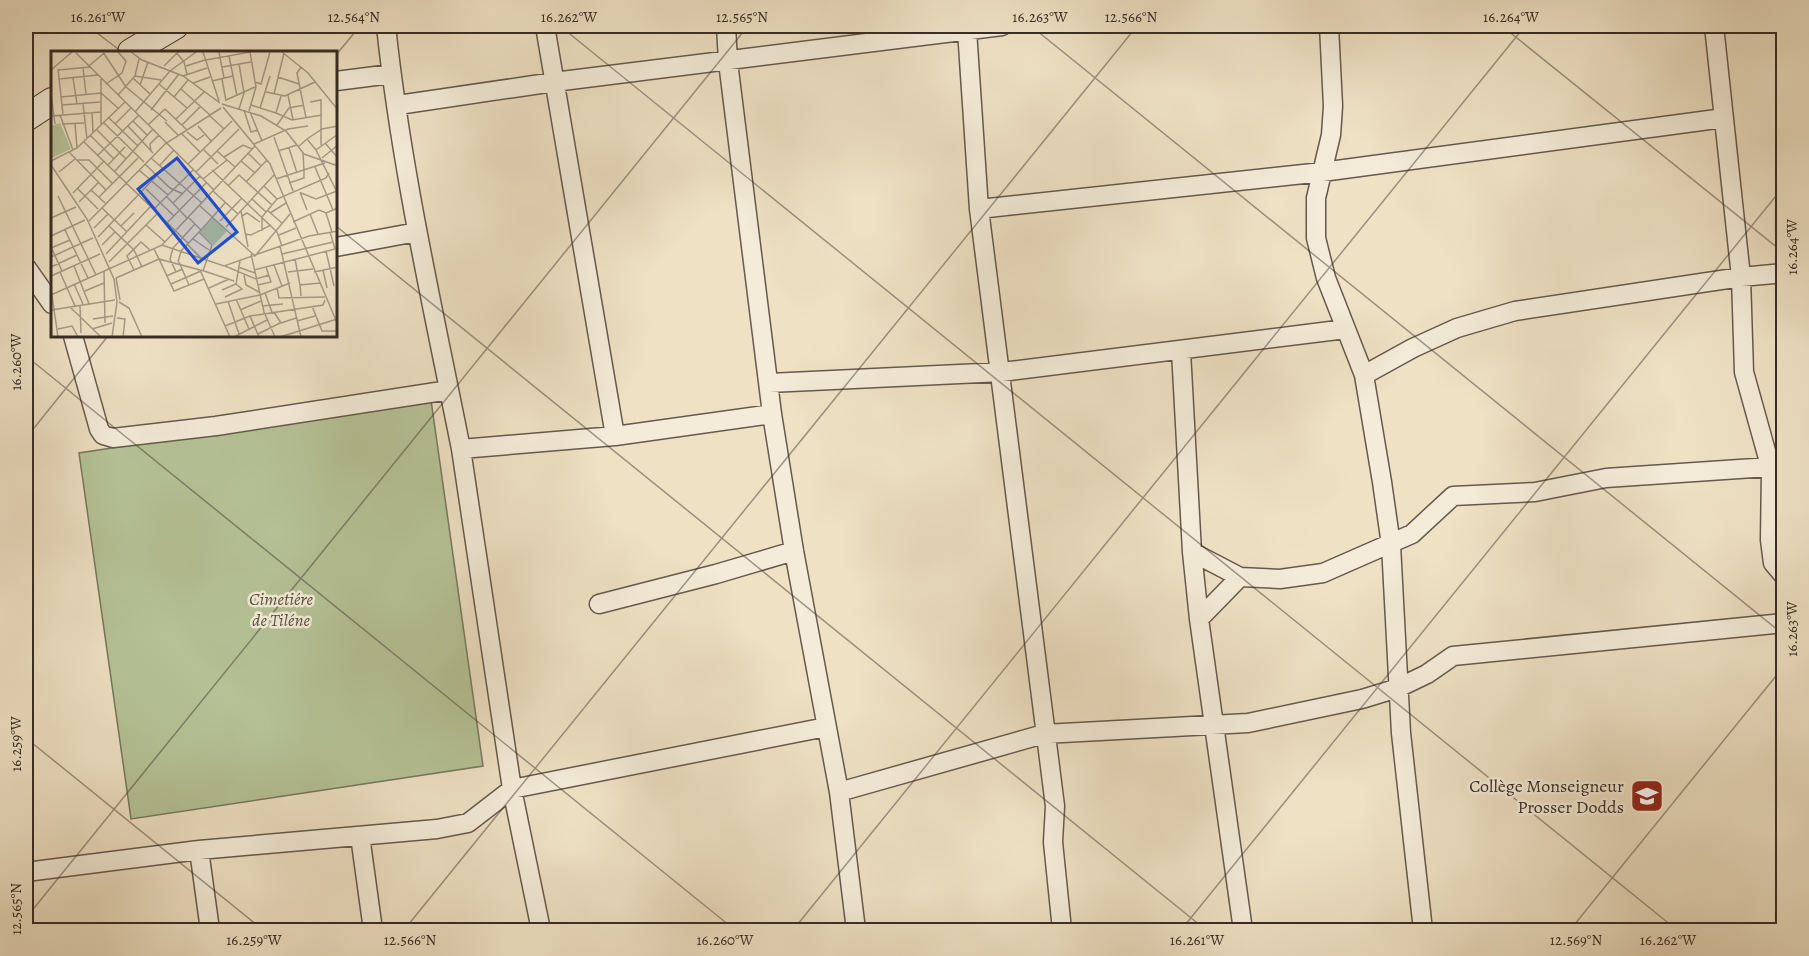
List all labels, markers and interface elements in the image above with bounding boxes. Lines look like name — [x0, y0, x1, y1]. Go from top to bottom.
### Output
text: 16.261°W — [71, 7, 125, 27]
text: 12.564°N — [328, 7, 380, 27]
text: 16.262°W — [541, 7, 597, 27]
text: 12.565°N — [716, 7, 768, 27]
text: 16.263°W — [1012, 7, 1068, 27]
text: 12.566°N — [1105, 7, 1157, 27]
text: 16.264°W — [1483, 7, 1539, 27]
inset map — [51, 51, 338, 338]
text: 16.264°W — [1782, 219, 1802, 275]
text: 16.260°W — [6, 333, 26, 391]
park label: Cimetiére de Tiléne — [249, 587, 313, 632]
text: 16.263°W — [1782, 601, 1802, 657]
text: 16.259°W — [6, 716, 26, 772]
place label: Collège Monseigneur Prosser Dodds — [1469, 774, 1624, 819]
school or university icon: Collège Monseigneur Prosser Dodds — [1629, 778, 1665, 814]
text: 12.565°N — [6, 883, 26, 935]
text: 16.259°W — [226, 930, 282, 950]
text: 12.566°N — [384, 930, 436, 950]
text: 16.260°W — [696, 930, 754, 950]
text: 16.261°W — [1170, 930, 1224, 950]
text: 12.569°N — [1550, 930, 1602, 950]
text: 16.262°W — [1640, 930, 1696, 950]

